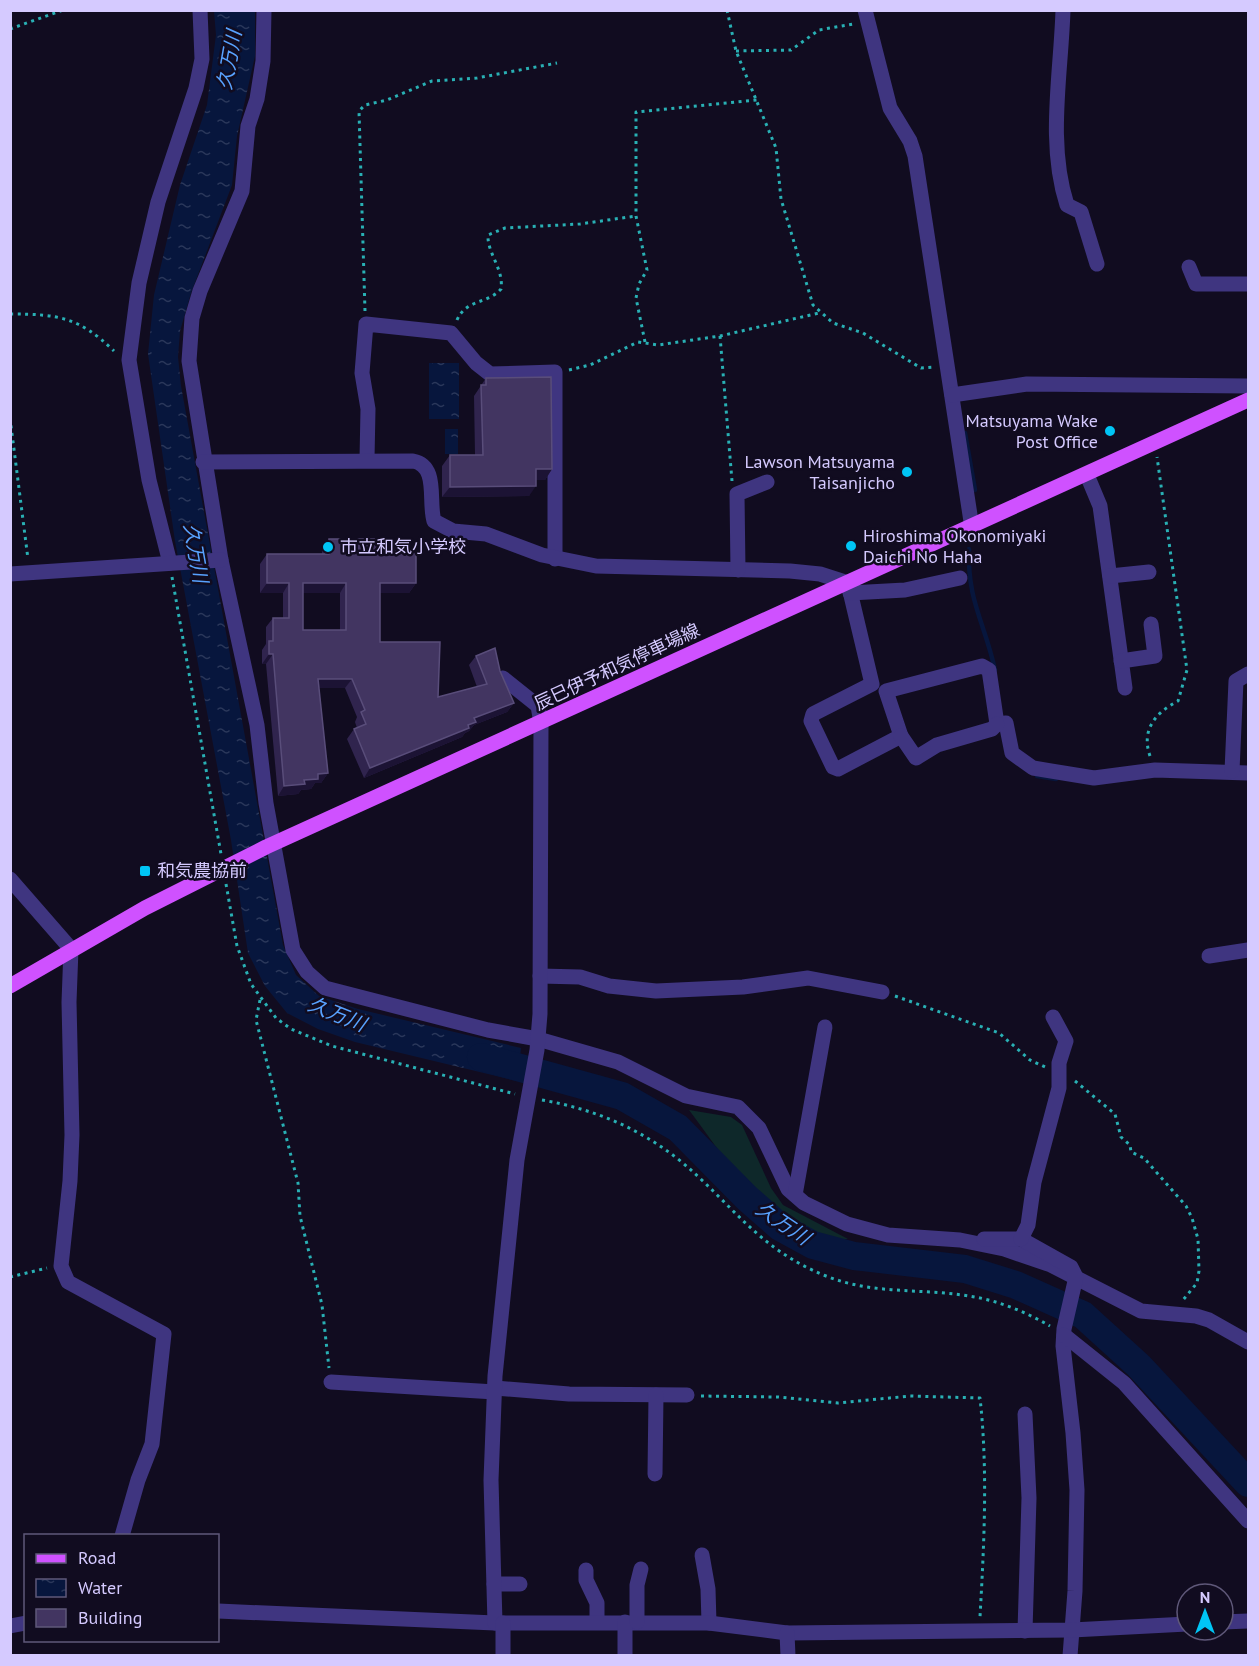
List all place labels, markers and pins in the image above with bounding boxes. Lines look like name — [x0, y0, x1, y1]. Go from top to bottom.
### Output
place label: Matsuyama Wake Post Office — [965, 409, 1098, 453]
marker: Matsuyama Wake Post Office — [1103, 424, 1117, 438]
place label: Lawson Matsuyama Taisanjicho — [745, 450, 895, 494]
marker: Lawson Matsuyama Taisanjicho — [900, 465, 914, 479]
place label: Hiroshima Okonomiyaki Daichi No Haha — [863, 524, 1046, 568]
place label: 市立和気小学校 — [340, 535, 466, 558]
marker: Hiroshima Okonomiyaki Daichi No Haha — [844, 539, 858, 553]
marker: 市立和気小学校 — [321, 540, 335, 554]
place label: 和気農協前 — [157, 859, 247, 882]
marker: 和気農協前 — [138, 864, 152, 878]

